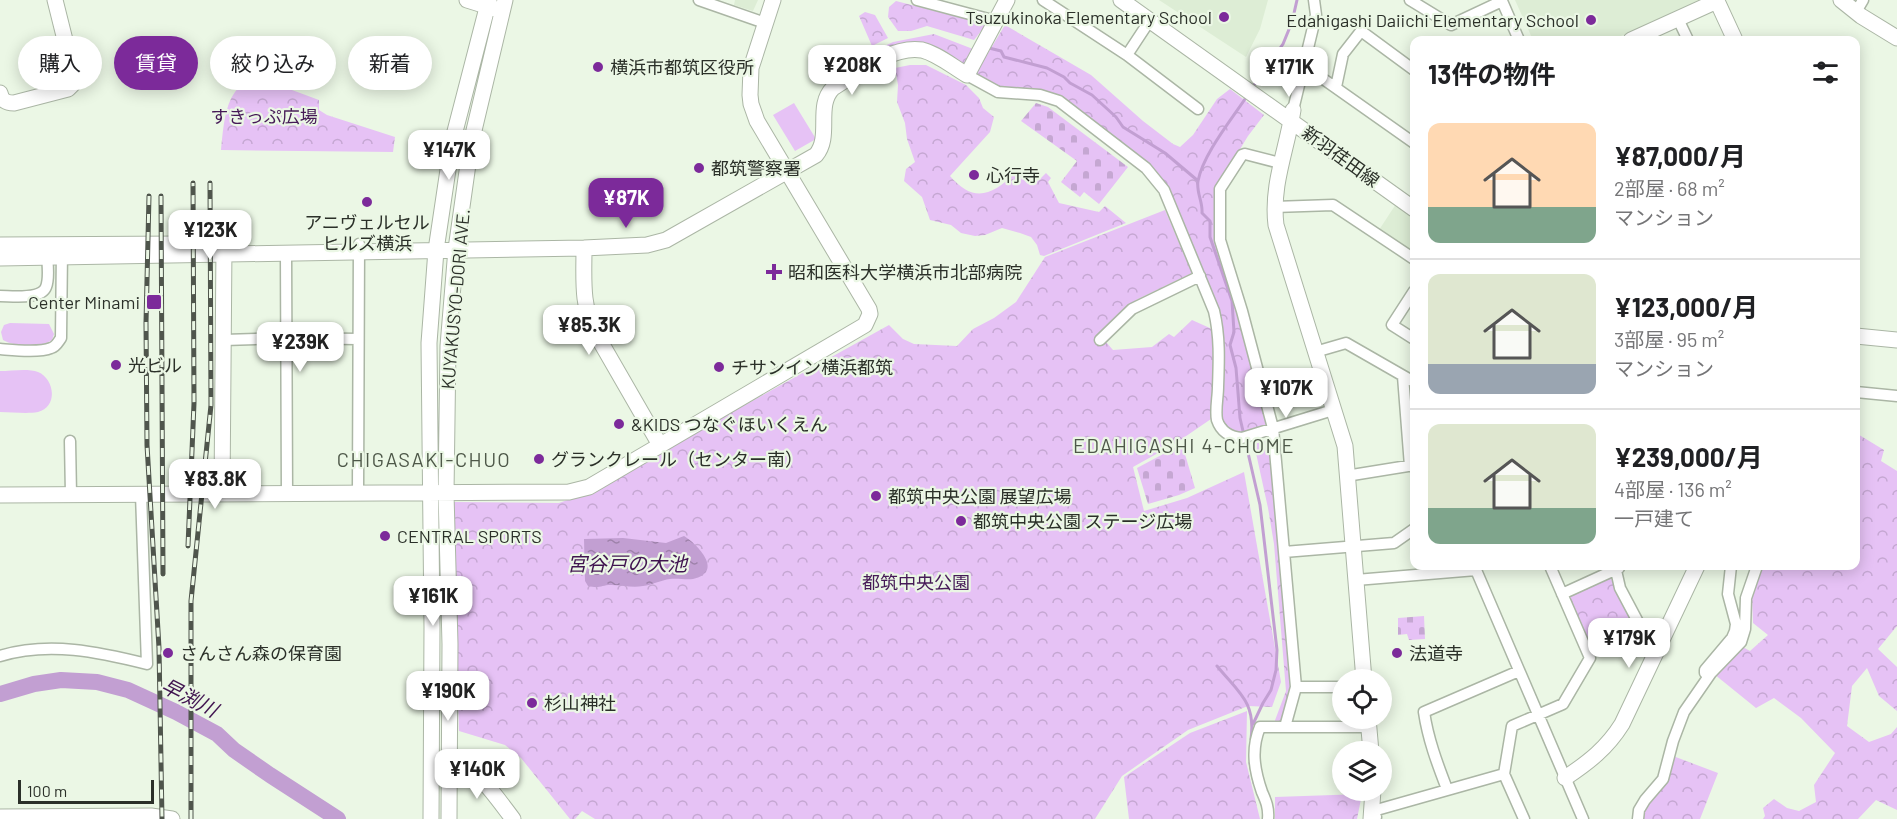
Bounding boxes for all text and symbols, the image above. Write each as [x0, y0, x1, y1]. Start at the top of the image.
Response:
place label: Tsuzukinoka Elementary School [965, 6, 1212, 28]
place label: Edahigashi Daiichi Elementary School [1286, 9, 1579, 31]
marker: Tsuzukinoka Elementary School [1217, 10, 1231, 24]
marker: Edahigashi Daiichi Elementary School [1584, 13, 1598, 27]
chip: 購入 [18, 36, 102, 90]
chip: 賃貸 [114, 36, 198, 90]
chip: 絞り込み [210, 36, 336, 90]
chip: 新着 [348, 36, 432, 90]
pin: ¥208K [810, 45, 894, 96]
pin: ¥171K [1247, 47, 1331, 98]
text: ¥208K [822, 52, 882, 76]
text: ¥171K [1264, 54, 1314, 78]
place label: 横浜市都筑区役所 [610, 56, 754, 78]
icon: filters [1809, 56, 1842, 89]
text: 13件の物件 [1428, 58, 1555, 89]
marker: 横浜市都筑区役所 [591, 60, 605, 74]
park label: すきっぷ広場 [210, 105, 318, 127]
street label: 新羽荏田線 [1298, 121, 1384, 191]
pin: ¥147K [407, 130, 491, 181]
text: ¥147K [422, 137, 476, 161]
text: ¥87,000/月 [1614, 140, 1746, 171]
icon: home [1476, 147, 1548, 219]
place label: 都筑警察署 [711, 157, 801, 179]
marker: 都筑警察署 [692, 161, 706, 175]
place label: 心行寺 [986, 164, 1040, 186]
marker: 心行寺 [967, 168, 981, 182]
text: 2部屋 · 68 m² [1614, 176, 1725, 200]
pin: ¥87K [590, 178, 662, 229]
text: ¥87K [603, 185, 649, 209]
marker: アニヴェルセル ヒルズ横浜 [360, 195, 374, 209]
text: マンション [1614, 205, 1714, 229]
street label: KUYAKUSYO-DORI AVE. [436, 208, 474, 390]
pin: ¥123K [168, 210, 252, 261]
place label: アニヴェルセル ヒルズ横浜 [304, 211, 430, 254]
text: ¥123K [182, 217, 238, 241]
place label: 昭和医科大学横浜市北部病院 [788, 261, 1022, 283]
marker: 昭和医科大学横浜市北部病院 [765, 263, 783, 281]
place label: Center Minami [28, 291, 140, 313]
text: ¥123,000/月 [1614, 291, 1758, 322]
marker: Center Minami [145, 293, 163, 311]
icon: home [1476, 298, 1548, 370]
pin: ¥85.3K [540, 305, 638, 356]
text: ¥85.3K [557, 312, 621, 336]
pin: ¥239K [258, 322, 342, 373]
text: 3部屋 · 95 m² [1614, 327, 1724, 351]
text: ¥239K [271, 329, 329, 353]
place label: 光ビル [128, 354, 182, 376]
place label: チサンイン横浜都筑 [731, 356, 893, 378]
text: マンション [1614, 356, 1714, 380]
marker: 光ビル [109, 358, 123, 372]
marker: チサンイン横浜都筑 [712, 360, 726, 374]
pin: ¥107K [1244, 368, 1328, 419]
text: ¥107K [1259, 375, 1313, 399]
place label: &KIDS つなぐほいくえん [631, 413, 828, 435]
marker: &KIDS つなぐほいくえん [612, 417, 626, 431]
district label: EDAHIGASHI 4-CHOME [1073, 433, 1295, 457]
text: ¥239,000/月 [1614, 441, 1763, 472]
district label: CHIGASAKI-CHUO [337, 447, 511, 471]
place label: グランクレール（センター南） [551, 448, 803, 470]
icon: home [1476, 448, 1548, 520]
marker: グランクレール（センター南） [532, 452, 546, 466]
pin: ¥83.8K [166, 459, 264, 510]
text: ¥83.8K [183, 466, 247, 490]
text: 4部屋 · 136 m² [1614, 477, 1732, 501]
place label: 都筑中央公園 展望広場 [888, 485, 1072, 507]
marker: 都筑中央公園 展望広場 [869, 489, 883, 503]
text: 一戸建て [1614, 506, 1694, 530]
place label: 都筑中央公園 ステージ広場 [973, 510, 1192, 532]
marker: 都筑中央公園 ステージ広場 [954, 514, 968, 528]
place label: CENTRAL SPORTS [397, 525, 542, 547]
marker: CENTRAL SPORTS [378, 529, 392, 543]
water label: 宮谷戸の大池 [567, 551, 689, 575]
park label: 都筑中央公園 [862, 571, 970, 593]
pin: ¥161K [391, 576, 475, 627]
text: ¥161K [408, 583, 459, 607]
pin: ¥179K [1587, 618, 1671, 669]
text: ¥179K [1602, 625, 1656, 649]
place label: さんさん森の保育園 [180, 642, 342, 664]
place label: 法道寺 [1409, 642, 1463, 664]
marker: さんさん森の保育園 [161, 646, 175, 660]
marker: 法道寺 [1390, 646, 1404, 660]
map controls [1332, 669, 1392, 801]
button: locate [1332, 669, 1392, 729]
pin: ¥190K [406, 671, 490, 722]
water label: 早渕川 [158, 673, 224, 722]
text: ¥190K [420, 678, 476, 702]
place label: 杉山神社 [544, 692, 616, 714]
marker: 杉山神社 [525, 696, 539, 710]
button: layers [1332, 741, 1392, 801]
pin: ¥140K [435, 749, 519, 800]
text: ¥140K [449, 756, 505, 780]
scale bar [18, 777, 154, 804]
text: 100 m [27, 781, 67, 800]

